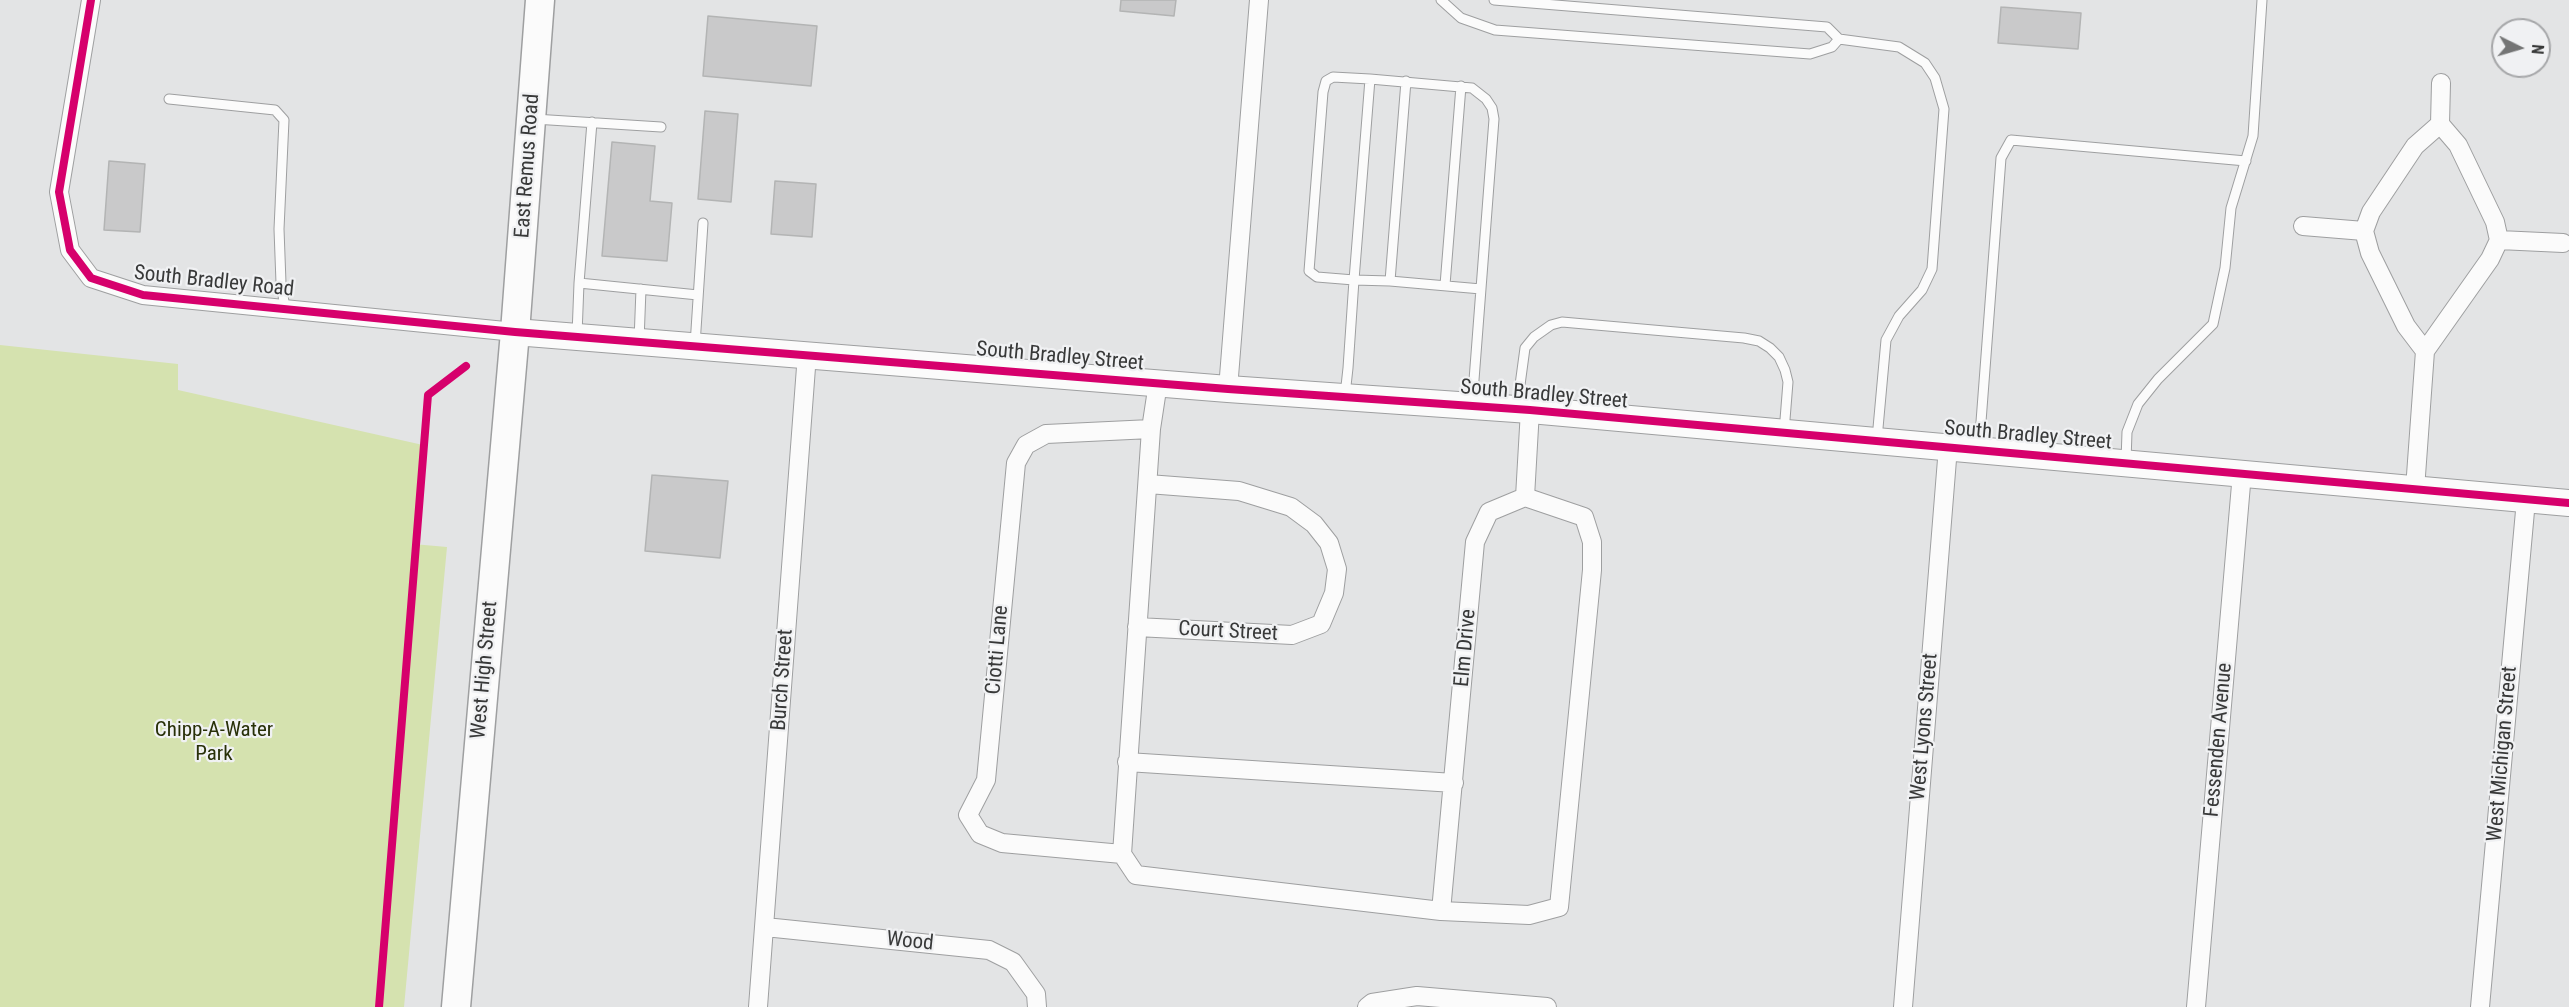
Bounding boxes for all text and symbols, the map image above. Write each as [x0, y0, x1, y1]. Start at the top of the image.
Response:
north arrow [2491, 18, 2551, 78]
text: N [2528, 44, 2547, 55]
street label: East Remus Road [510, 93, 546, 239]
street label: South Bradley Road [133, 261, 295, 303]
street label: South Bradley Street [975, 337, 1145, 377]
street label: South Bradley Street [1459, 375, 1629, 415]
street label: South Bradley Street [1943, 416, 2113, 456]
street label: West High Street [466, 600, 504, 740]
street label: Ciotti Lane [982, 604, 1014, 696]
street label: Elm Drive [1450, 608, 1482, 688]
street label: Court Street [1178, 617, 1278, 647]
street label: Burch Street [767, 628, 799, 732]
street label: West Lyons Street [1906, 652, 1944, 802]
street label: Fessenden Avenue [2200, 662, 2238, 818]
street label: West Michigan Street [2483, 665, 2523, 843]
park label: Chipp-A-Water Park [155, 718, 273, 768]
street label: Wood [885, 927, 935, 957]

